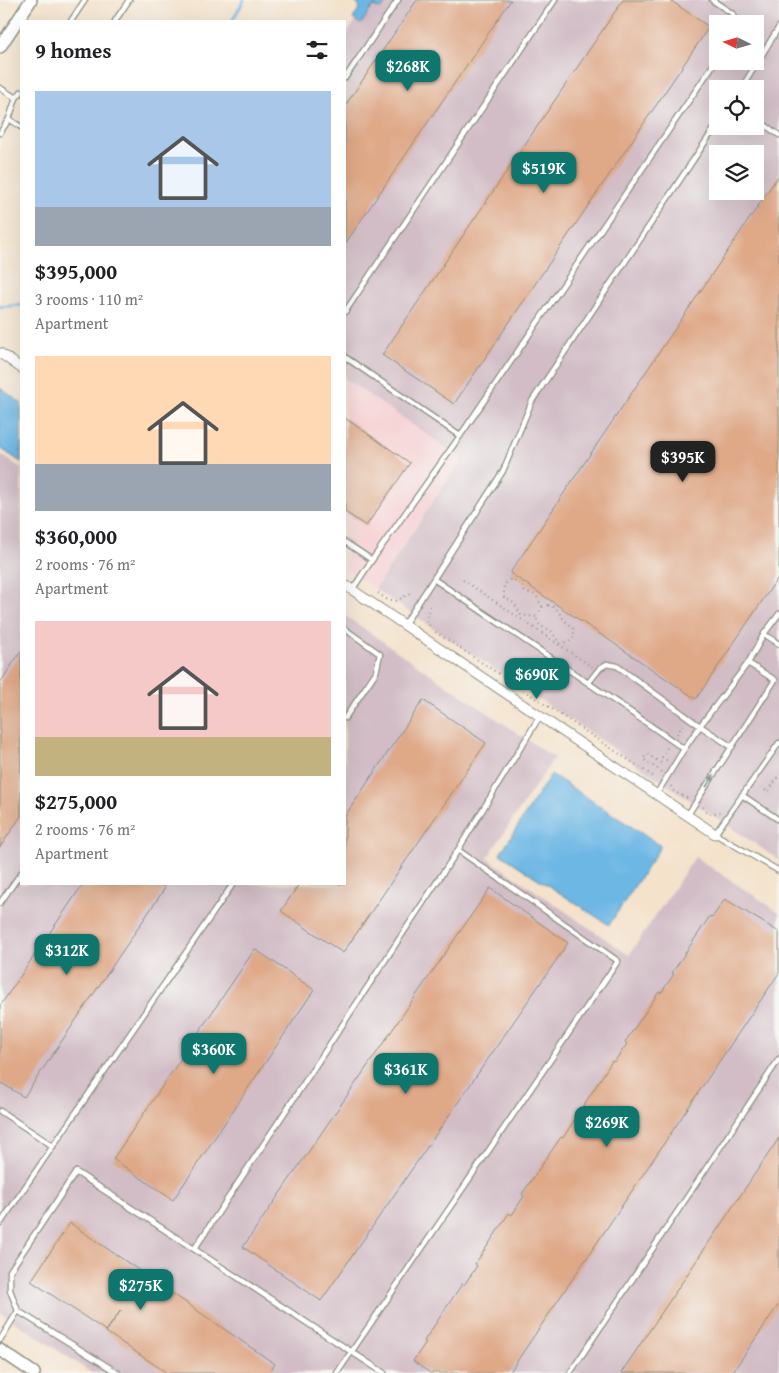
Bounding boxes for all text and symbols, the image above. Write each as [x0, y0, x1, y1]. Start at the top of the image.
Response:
north arrow [709, 15, 764, 70]
map controls [709, 15, 764, 200]
text: 9 homes [35, 35, 111, 66]
icon: filters [303, 36, 331, 64]
pin: $268K [373, 49, 443, 92]
text: $268K [386, 54, 430, 78]
button: locate [709, 80, 764, 135]
icon: home [138, 123, 228, 213]
button: layers [709, 145, 764, 200]
pin: $519K [509, 152, 579, 194]
text: $519K [522, 156, 566, 180]
text: $395,000 [35, 256, 117, 287]
text: 3 rooms · 110 m² [35, 287, 143, 311]
text: Apartment [35, 311, 108, 335]
icon: home [138, 388, 228, 478]
pin: $395K [648, 440, 718, 483]
text: $395K [661, 445, 705, 469]
text: $360,000 [35, 521, 117, 552]
text: 2 rooms · 76 m² [35, 552, 135, 576]
text: Apartment [35, 576, 108, 600]
icon: home [138, 653, 228, 743]
pin: $690K [502, 658, 572, 700]
text: $690K [515, 662, 559, 686]
one-way arrow [705, 775, 714, 788]
text: $275,000 [35, 786, 117, 817]
text: 2 rooms · 76 m² [35, 817, 135, 841]
text: Apartment [35, 841, 108, 865]
pin: $312K [32, 934, 102, 976]
text: $312K [45, 938, 89, 962]
pin: $360K [179, 1032, 249, 1075]
text: $360K [192, 1037, 236, 1061]
pin: $361K [371, 1052, 441, 1095]
text: $361K [384, 1057, 428, 1081]
pin: $269K [572, 1106, 642, 1148]
text: $269K [585, 1110, 629, 1134]
pin: $275K [106, 1268, 176, 1311]
text: $275K [119, 1273, 163, 1297]

